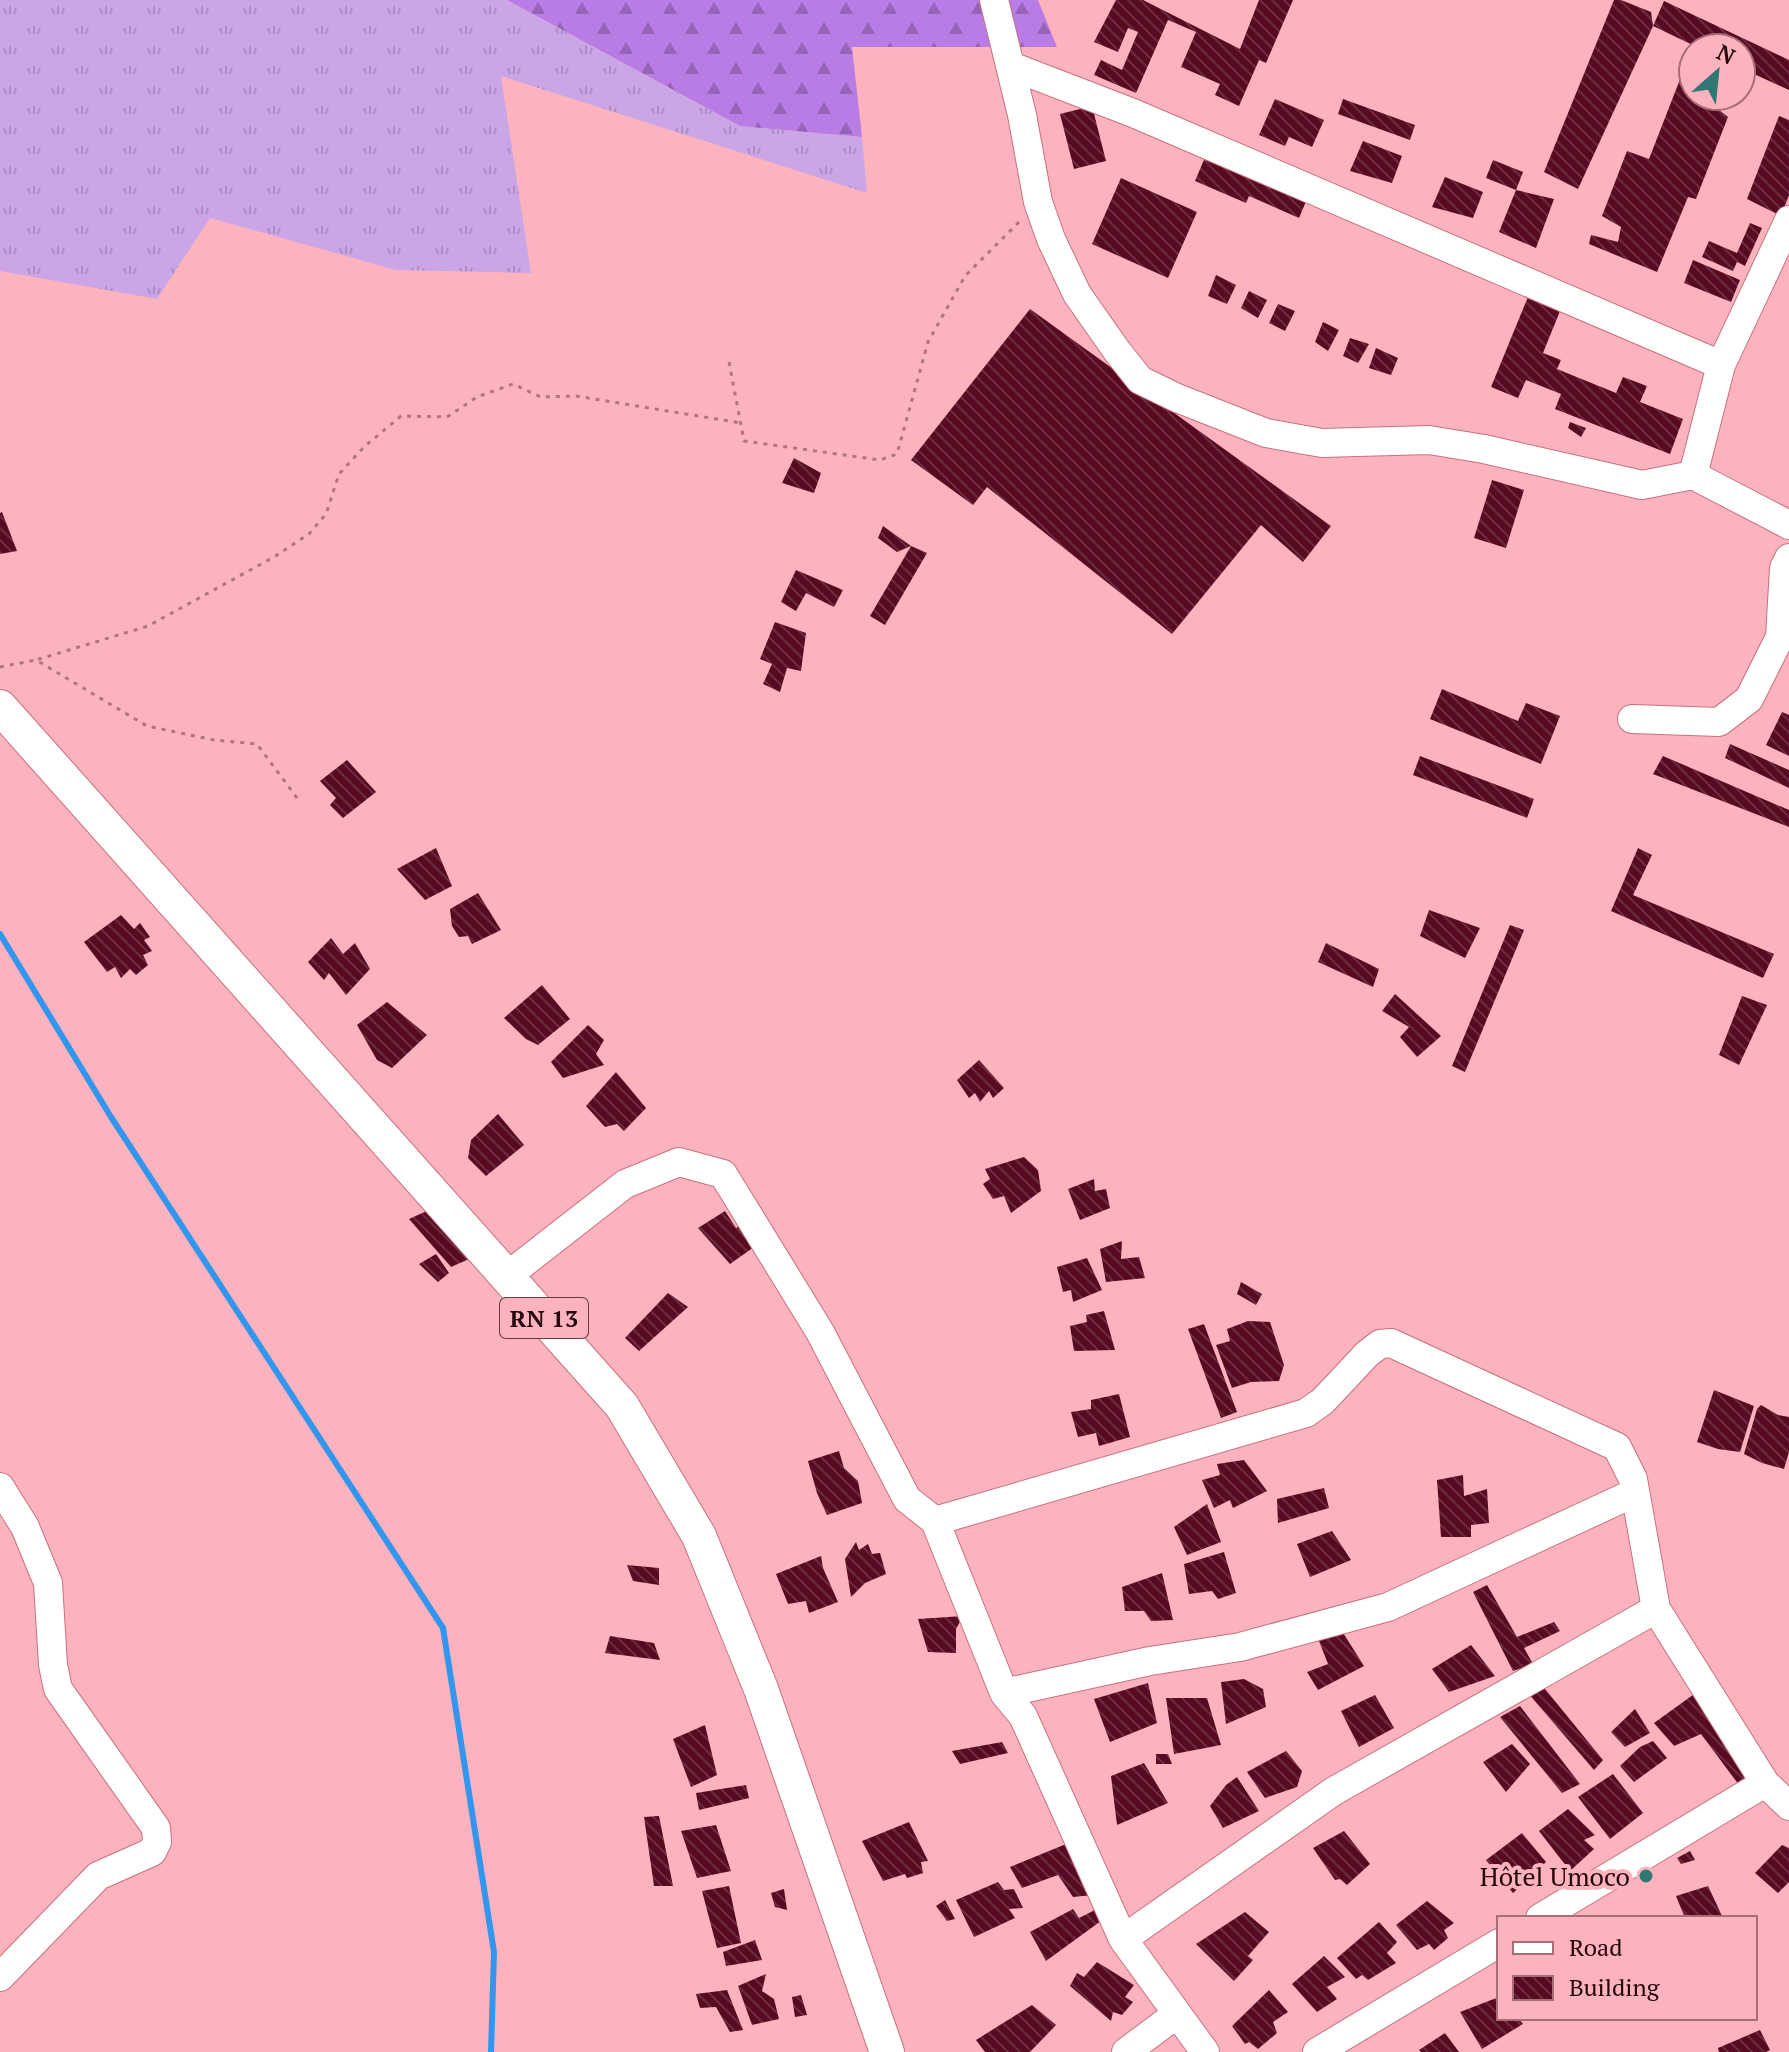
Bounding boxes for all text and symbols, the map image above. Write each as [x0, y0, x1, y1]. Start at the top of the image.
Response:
north arrow [1677, 32, 1757, 112]
text: N [1712, 37, 1741, 71]
road number: RN 13 [500, 1298, 588, 1338]
place label: Hôtel Umoco [1480, 1859, 1630, 1893]
marker: Hôtel Umoco [1637, 1867, 1655, 1885]
legend [1497, 1916, 1757, 2020]
text: Road [1569, 1931, 1623, 1963]
text: Building [1569, 1971, 1660, 2003]

